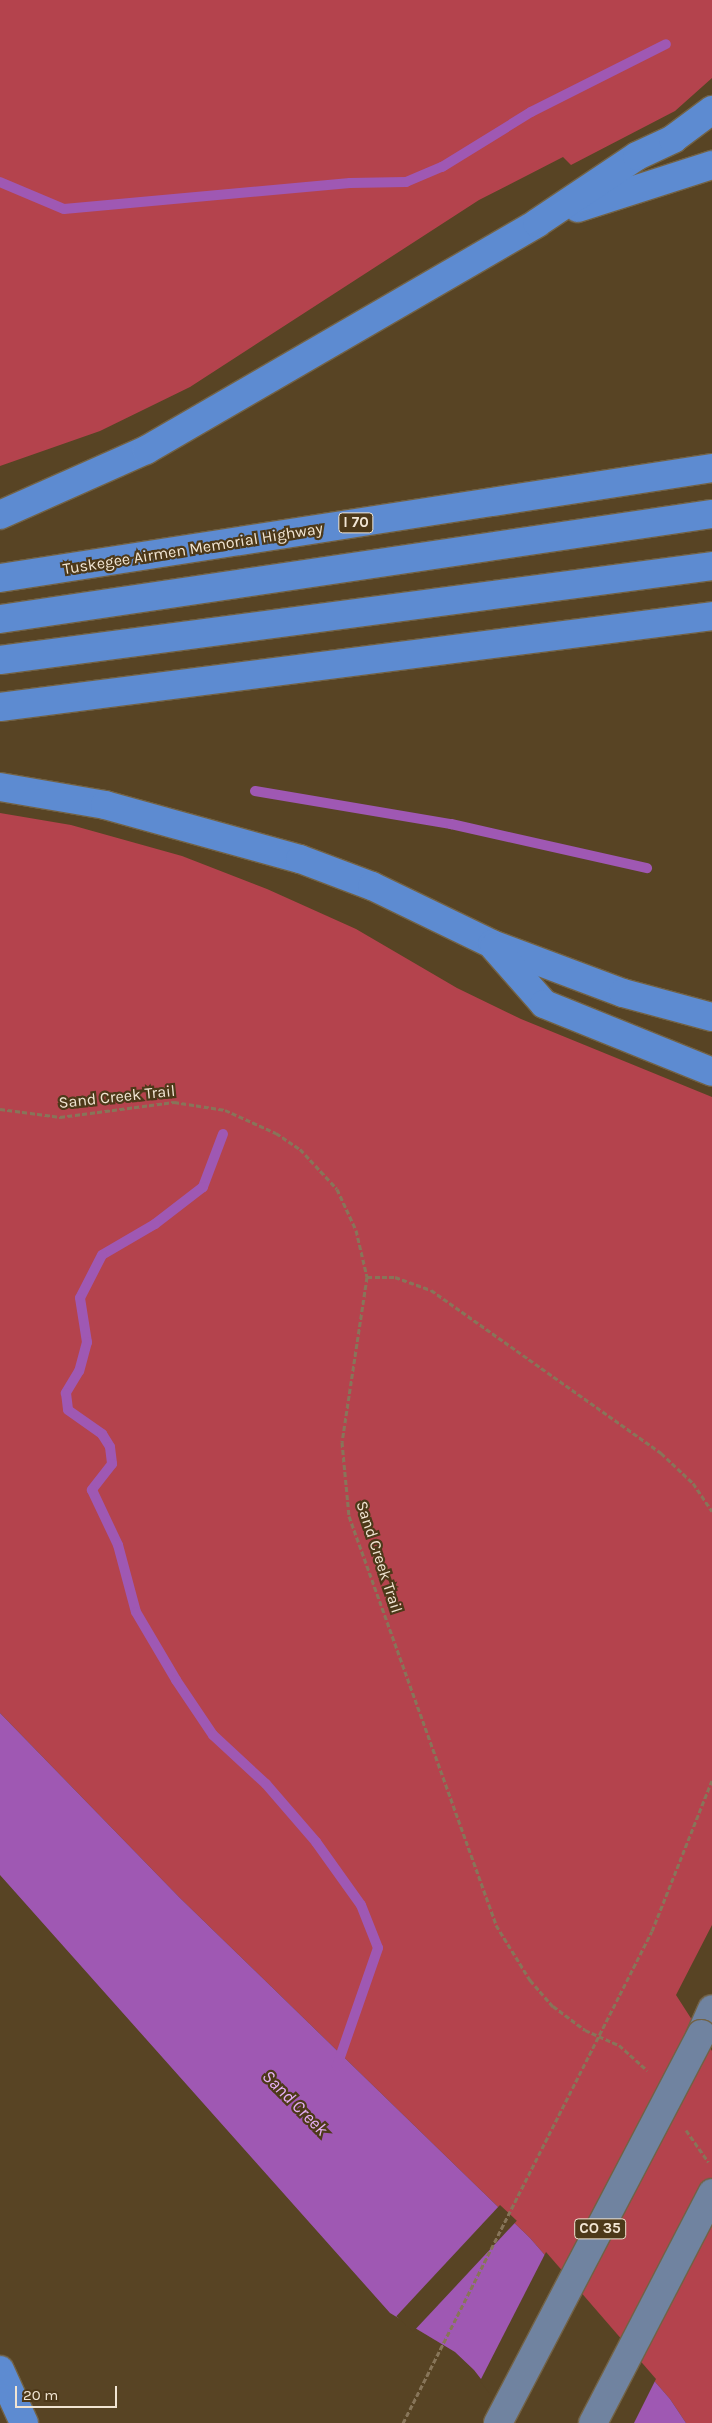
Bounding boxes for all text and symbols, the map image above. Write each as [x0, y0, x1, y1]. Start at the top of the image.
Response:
road number: I 70 [337, 510, 375, 536]
street label: Tuskegee Airmen Memorial Highway [62, 519, 324, 579]
street label: Sand Creek Trail [58, 1081, 176, 1113]
street label: Sand Creek Trail [352, 1498, 406, 1616]
water label: Sand Creek [258, 2066, 332, 2140]
road number: CO 35 [574, 2216, 626, 2242]
scale bar [18, 2376, 120, 2408]
text: 20 m [23, 2386, 58, 2404]

